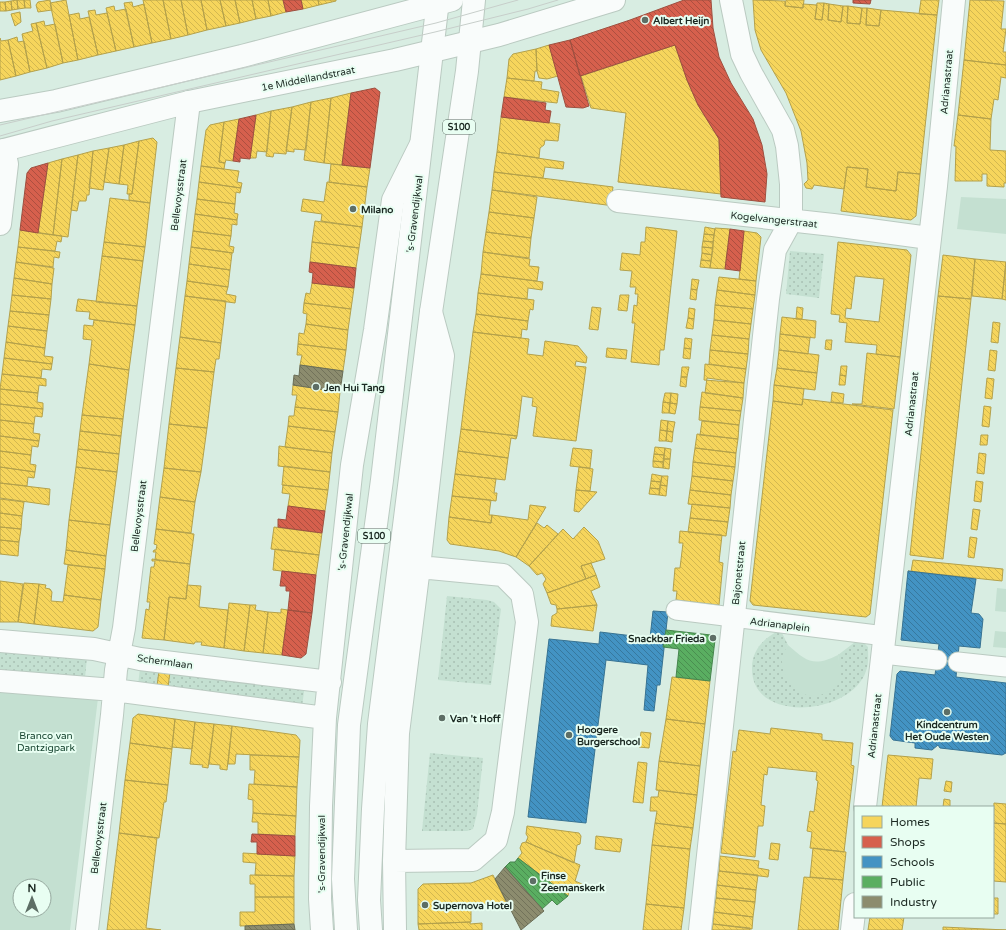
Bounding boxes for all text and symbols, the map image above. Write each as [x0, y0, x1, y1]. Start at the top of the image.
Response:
marker: Albert Heijn [640, 15, 650, 25]
place label: Albert Heijn [653, 15, 709, 27]
street label: Adrianastraat [938, 49, 956, 115]
street label: 1e Middellandstraat [260, 64, 356, 94]
road number: S100 [443, 120, 475, 134]
street label: Bellevoysstraat [169, 159, 189, 232]
street label: 's-Gravendijkwal [404, 175, 426, 253]
marker: Milano [348, 204, 358, 214]
place label: Milano [361, 204, 393, 216]
street label: Kogelvangerstraat [730, 209, 818, 231]
street label: Adrianastraat [903, 371, 921, 437]
marker: Jen Hui Tang [311, 382, 321, 392]
place label: Jen Hui Tang [323, 382, 385, 394]
street label: Bellevoysstraat [129, 480, 149, 553]
street label: 's-Gravendijkwal [336, 493, 356, 571]
road number: S100 [358, 529, 390, 543]
street label: Bajonetstraat [730, 540, 748, 606]
street label: Adrianaplein [749, 615, 811, 635]
place label: Snackbar Frieda [628, 633, 705, 645]
marker: Snackbar Frieda [708, 633, 718, 643]
street label: Schermlaan [136, 652, 193, 672]
street label: Adrianastraat [866, 693, 884, 759]
marker: Kindcentrum Het Oude Westen [942, 707, 952, 717]
marker: Van 't Hoff [437, 713, 447, 723]
place label: Van 't Hoff [450, 713, 501, 725]
place label: Kindcentrum Het Oude Westen [905, 719, 989, 743]
place label: Hoogere Burgerschool [577, 724, 640, 748]
park label: Branco van Dantzigpark [17, 730, 75, 754]
marker: Hoogere Burgerschool [564, 730, 574, 740]
street label: Bellevoysstraat [89, 802, 109, 875]
legend [854, 806, 994, 918]
street label: 's-Gravendijkwal [316, 815, 328, 893]
text: Homes [890, 815, 930, 829]
text: Shops [890, 835, 925, 849]
text: Schools [890, 855, 935, 869]
place label: Finse Zeemanskerk [541, 870, 605, 894]
text: Public [890, 875, 925, 889]
marker: Finse Zeemanskerk [528, 876, 538, 886]
north arrow [12, 878, 52, 918]
text: N [28, 882, 36, 895]
text: Industry [890, 895, 937, 909]
marker: Supernova Hotel [420, 900, 430, 910]
place label: Supernova Hotel [433, 900, 512, 912]

